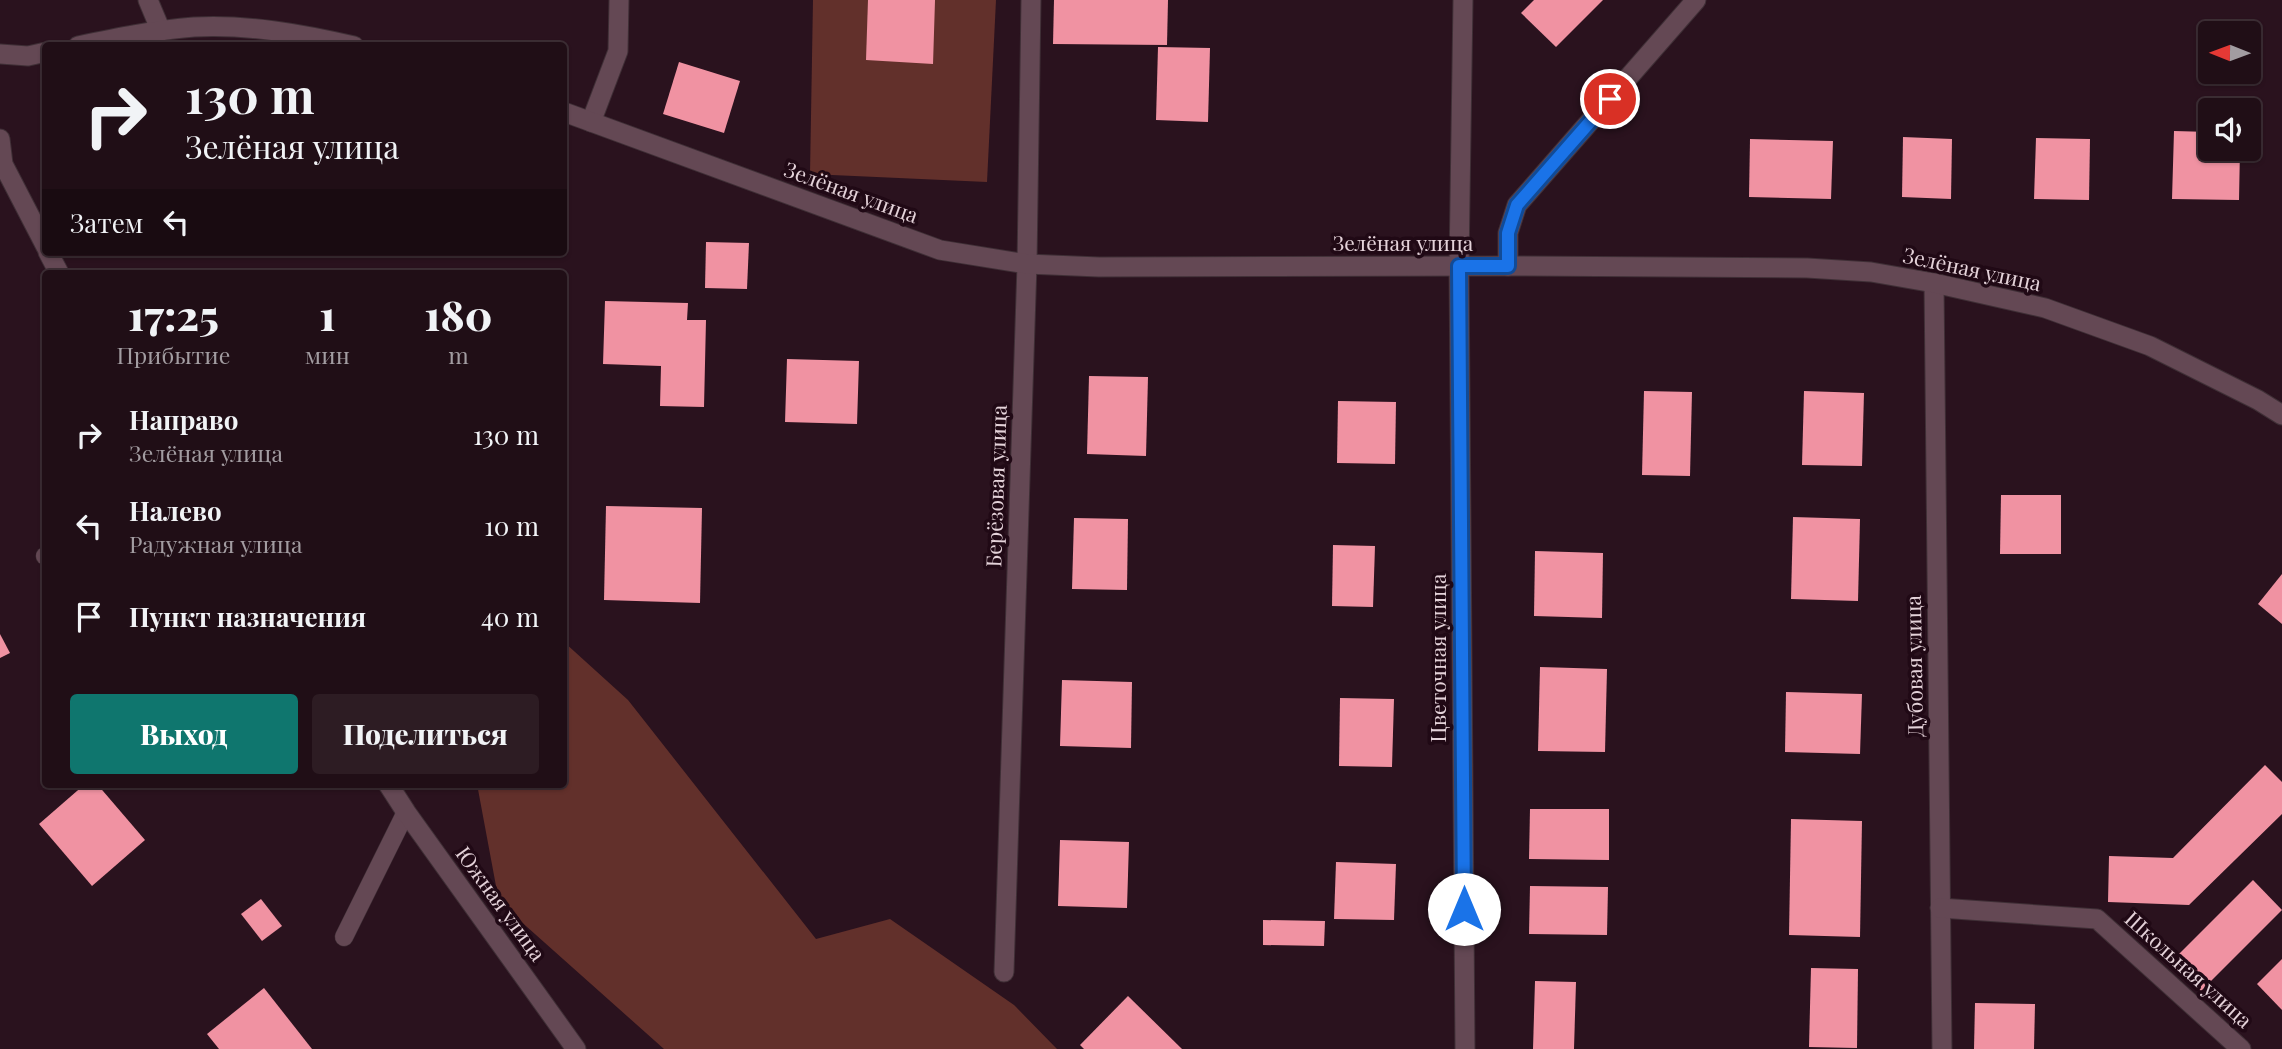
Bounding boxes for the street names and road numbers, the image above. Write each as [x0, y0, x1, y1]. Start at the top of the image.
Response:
street label: Зелёная улица [781, 154, 923, 229]
street label: Зелёная улица [1333, 228, 1474, 256]
street label: Зелёная улица [1901, 240, 2045, 296]
street label: Берёзовая улица [978, 404, 1012, 568]
street label: Цветочная улица [1423, 573, 1451, 742]
street label: Дубовая улица [1898, 594, 1928, 737]
street label: Южная улица [451, 840, 553, 966]
street label: Школьная улица [2120, 904, 2259, 1034]

